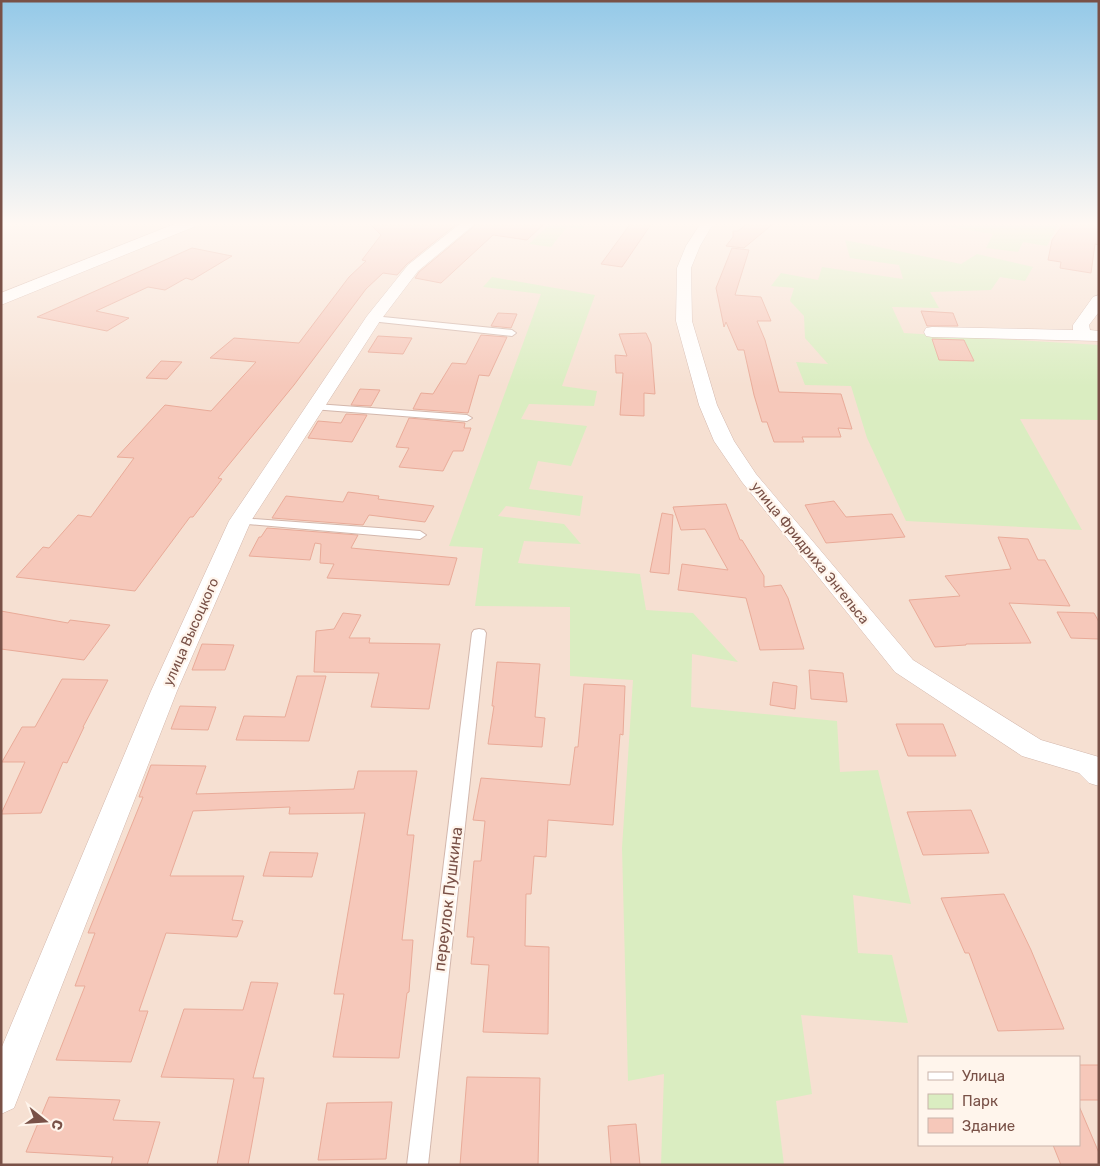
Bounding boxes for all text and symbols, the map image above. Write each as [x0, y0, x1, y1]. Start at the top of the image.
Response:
street label: улица Фридриха Энгельса [747, 478, 873, 628]
street label: улица Высоцкого [160, 575, 222, 689]
street label: переулок Пушкина [430, 826, 466, 972]
legend [918, 1056, 1080, 1146]
text: Улица [962, 1067, 1005, 1085]
text: Парк [962, 1092, 998, 1110]
north arrow [20, 1096, 70, 1146]
text: С [47, 1117, 67, 1132]
text: Здание [962, 1117, 1015, 1135]

